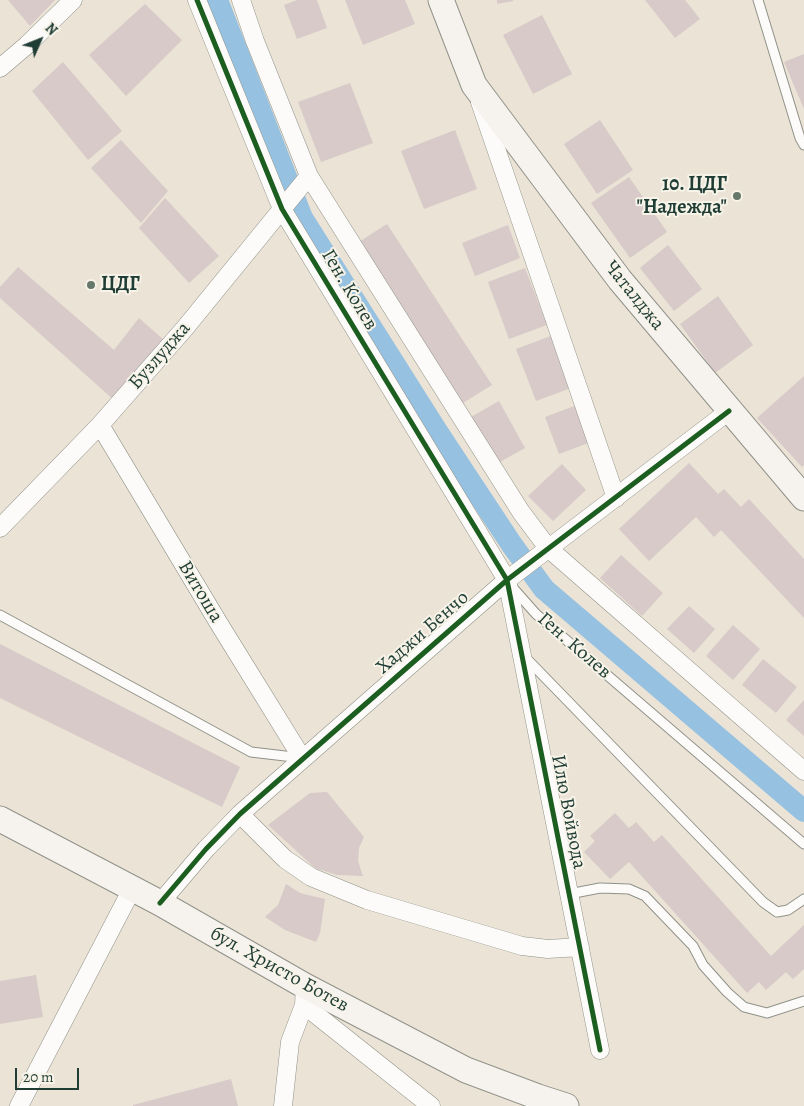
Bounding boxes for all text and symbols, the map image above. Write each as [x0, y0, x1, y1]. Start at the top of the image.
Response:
north arrow [15, 15, 65, 65]
text: N [41, 19, 62, 39]
place label: 10. ЦДГ "Надежда" [636, 173, 727, 220]
marker: 10. ЦДГ "Надежда" [731, 190, 743, 202]
street label: Ген. Колев [316, 245, 382, 335]
street label: Чаталджа [599, 256, 669, 336]
place label: ЦДГ [101, 273, 140, 297]
marker: ЦДГ [85, 279, 97, 291]
street label: Бузлуджа [124, 317, 196, 395]
street label: Витоша [172, 557, 228, 627]
street label: Хаджи Бенчо [372, 586, 474, 680]
street label: Ген. Колев [532, 607, 616, 685]
street label: Илю Войвода [545, 753, 591, 871]
street label: бул. Христо Ботев [205, 922, 353, 1018]
scale bar [18, 1058, 81, 1090]
text: 20 m [23, 1067, 54, 1087]

